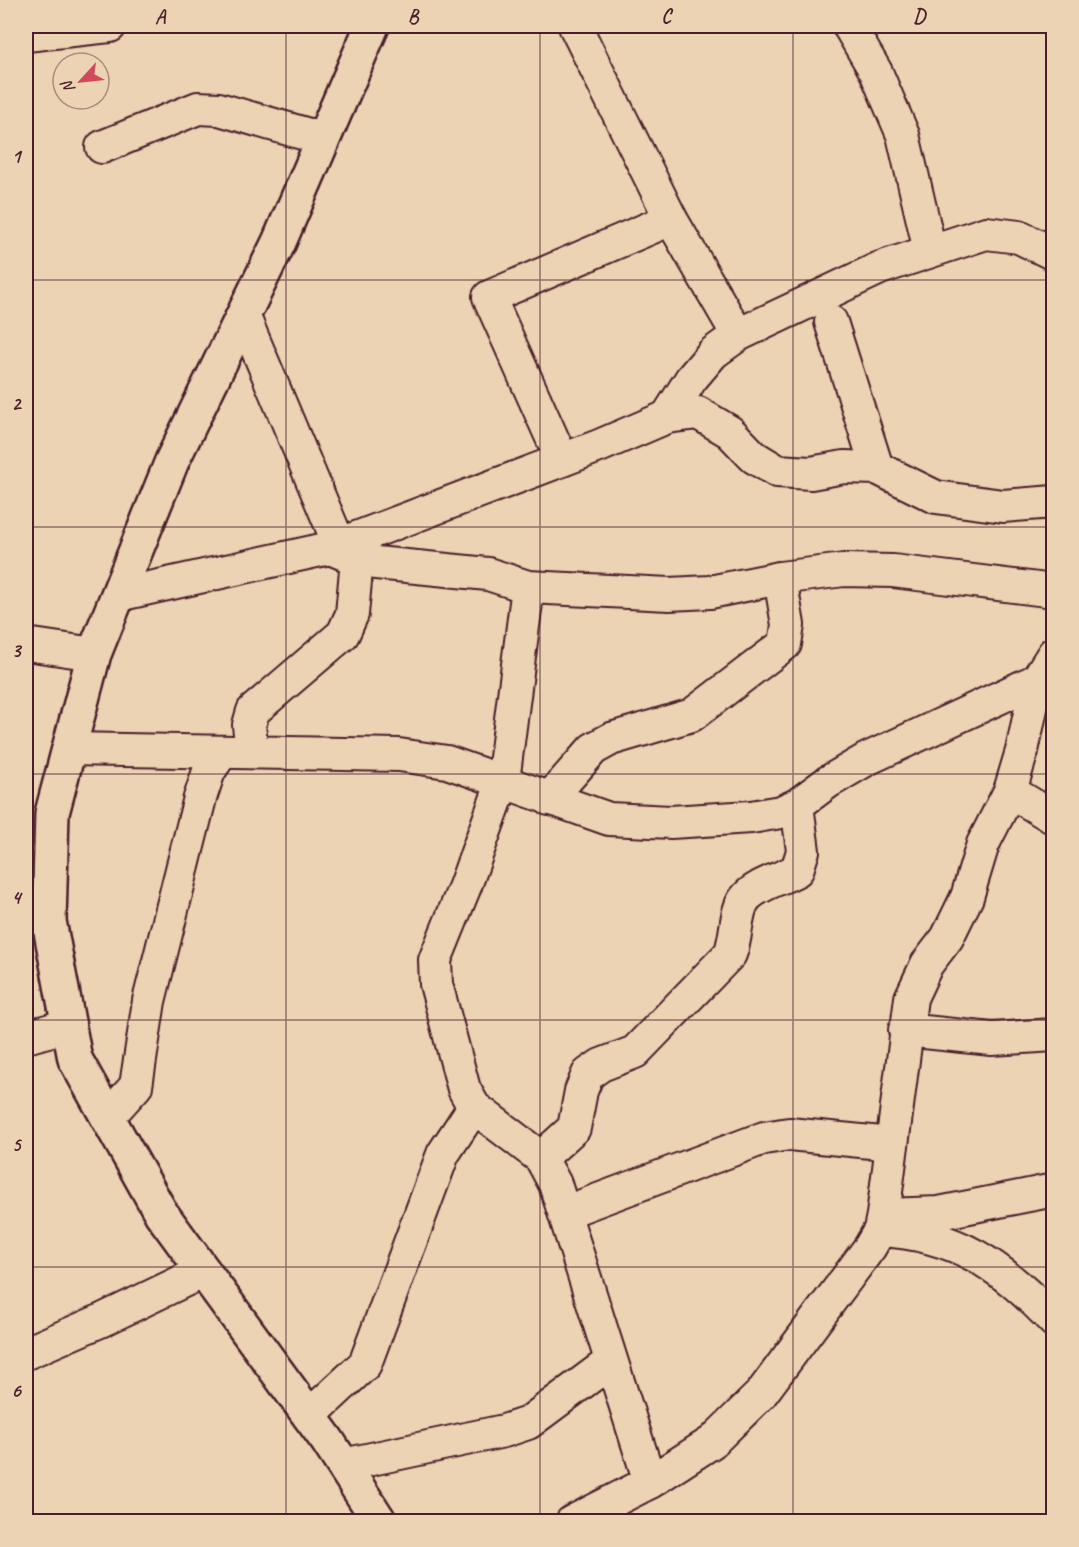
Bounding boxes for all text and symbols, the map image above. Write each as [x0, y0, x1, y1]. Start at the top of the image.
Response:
text: A [155, 4, 167, 29]
text: B [408, 4, 420, 29]
text: C [661, 4, 673, 29]
text: D [913, 4, 927, 29]
north arrow [51, 51, 111, 111]
text: N [56, 76, 80, 96]
text: 1 [12, 144, 23, 169]
text: 2 [12, 391, 23, 416]
text: 3 [12, 638, 23, 663]
text: 4 [12, 885, 24, 910]
text: 5 [12, 1132, 23, 1157]
text: 6 [11, 1378, 22, 1403]

